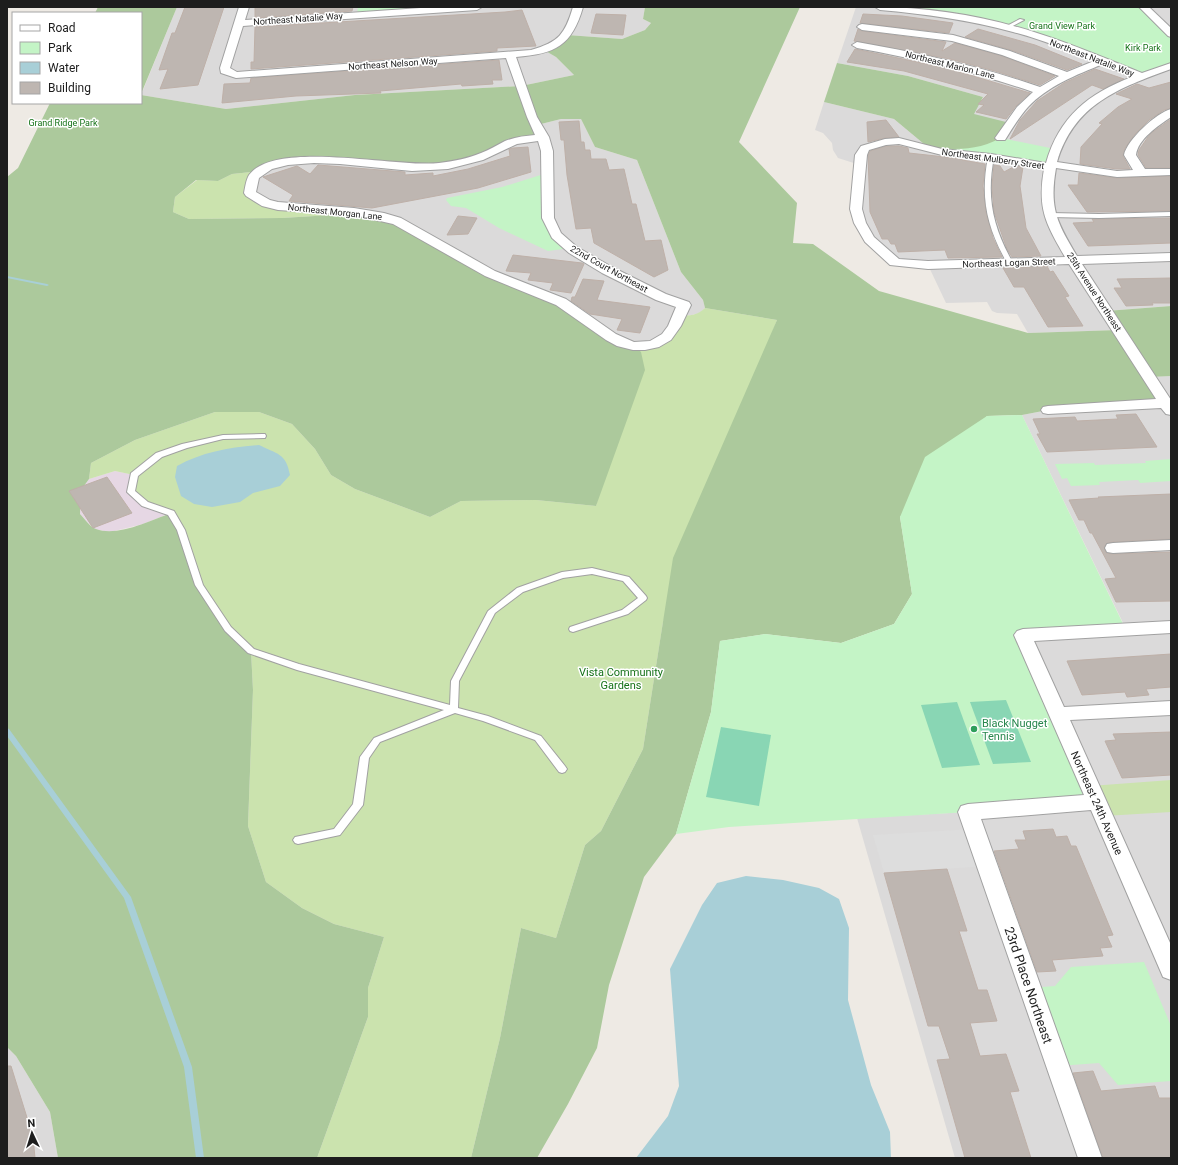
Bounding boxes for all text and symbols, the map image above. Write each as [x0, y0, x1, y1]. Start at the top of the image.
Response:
street label: Northeast Natalie Way [253, 11, 344, 27]
legend [12, 12, 142, 104]
text: Road [48, 21, 76, 35]
park label: Grand View Park [1029, 21, 1095, 31]
street label: Northeast Natalie Way [1048, 37, 1136, 79]
text: Park [48, 41, 73, 55]
park label: Kirk Park [1125, 43, 1161, 53]
street label: Northeast Marion Lane [904, 49, 996, 81]
street label: Northeast Nelson Way [348, 56, 439, 72]
text: Water [48, 61, 79, 75]
text: Building [48, 81, 91, 95]
park label: Grand Ridge Park [28, 118, 98, 128]
street label: Northeast Mulberry Street [941, 147, 1045, 171]
street label: Northeast Morgan Lane [287, 202, 383, 222]
street label: 22nd Court Northeast [569, 244, 649, 294]
street label: 25th Avenue Northeast [1065, 251, 1123, 333]
street label: Northeast Logan Street [962, 256, 1056, 270]
park label: Vista Community Gardens [579, 666, 664, 692]
place label: Black Nugget Tennis [982, 717, 1048, 743]
marker: Black Nugget Tennis [969, 724, 979, 734]
street label: Northeast 24th Avenue [1068, 749, 1125, 857]
street label: 23rd Place Northeast [1001, 925, 1056, 1046]
north arrow [12, 1113, 52, 1153]
text: N [27, 1117, 36, 1130]

